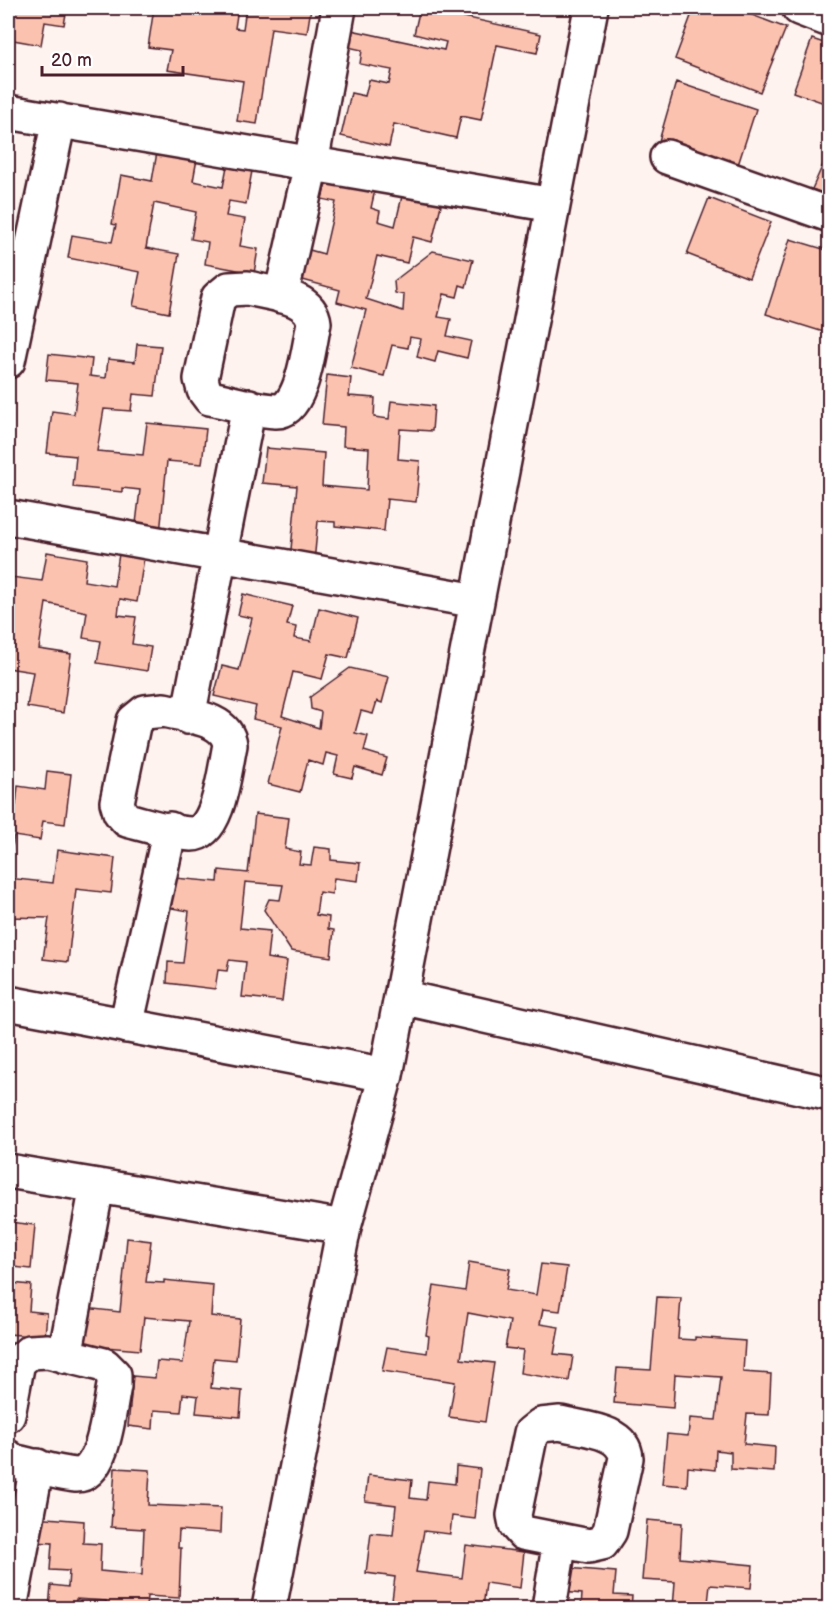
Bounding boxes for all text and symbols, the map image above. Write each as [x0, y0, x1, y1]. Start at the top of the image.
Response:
scale bar [42, 39, 183, 77]
text: 20 m [51, 50, 92, 71]

